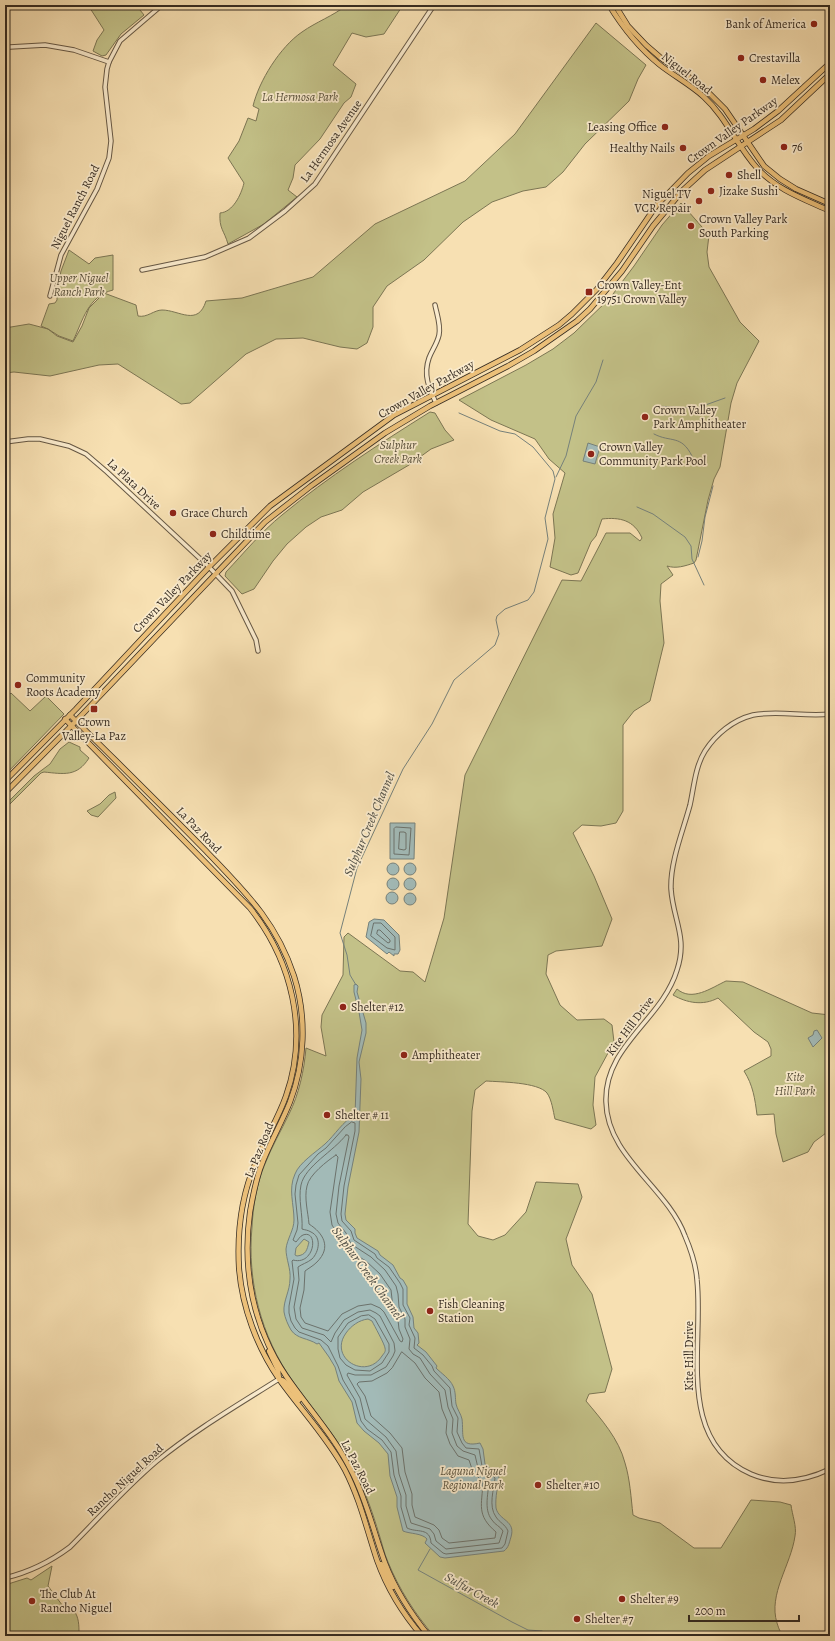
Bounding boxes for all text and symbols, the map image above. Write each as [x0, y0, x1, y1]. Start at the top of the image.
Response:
place label: Bank of America [725, 16, 806, 32]
marker: Bank of America [809, 19, 819, 29]
street label: Niguel Road [658, 48, 716, 98]
place label: Crestavilla [749, 50, 801, 66]
marker: Crestavilla [736, 53, 746, 63]
place label: Melex [771, 72, 800, 88]
marker: Melex [758, 75, 768, 85]
park label: La Hermosa Park [262, 89, 339, 105]
street label: Crown Valley Parkway [683, 92, 781, 167]
street label: La Hermosa Avenue [297, 97, 365, 185]
place label: Leasing Office [588, 119, 657, 135]
marker: Leasing Office [660, 122, 670, 132]
place label: 76 [792, 139, 803, 155]
place label: Healthy Nails [609, 140, 675, 156]
marker: 76 [779, 142, 789, 152]
marker: Healthy Nails [678, 143, 688, 153]
street label: Niguel Ranch Road [47, 161, 104, 252]
place label: Shell [737, 167, 761, 183]
marker: Shell [724, 170, 734, 180]
place label: Jizake Sushi [719, 183, 778, 199]
place label: Niguel TV VCR Repair [634, 186, 692, 216]
marker: Jizake Sushi [706, 186, 716, 196]
marker: Niguel TV VCR Repair [694, 196, 704, 206]
place label: Crown Valley Park South Parking [699, 211, 787, 241]
marker: Crown Valley Park South Parking [686, 221, 696, 231]
park label: Upper Niguel Ranch Park [49, 270, 109, 300]
place label: Crown Valley-Ent 19751 Crown Valley [597, 277, 687, 307]
marker: Crown Valley-Ent 19751 Crown Valley [584, 287, 594, 297]
street label: Crown Valley Parkway [375, 356, 477, 422]
place label: Crown Valley Park Amphitheater [653, 402, 746, 432]
marker: Crown Valley Park Amphitheater [640, 412, 650, 422]
park label: Sulphur Creek Park [374, 437, 423, 467]
place label: Crown Valley Community Park Pool [599, 439, 706, 469]
marker: Crown Valley Community Park Pool [586, 449, 596, 459]
street label: La Plata Drive [104, 455, 164, 513]
place label: Grace Church [181, 505, 248, 521]
marker: Grace Church [168, 508, 178, 518]
place label: Childtime [221, 526, 270, 542]
marker: Childtime [208, 529, 218, 539]
street label: Crown Valley Parkway [129, 547, 215, 636]
place label: Community Roots Academy [26, 670, 101, 700]
marker: Community Roots Academy [13, 680, 23, 690]
marker: Crown Valley-La Paz [89, 704, 99, 714]
place label: Crown Valley-La Paz [61, 714, 126, 744]
water label: Sulphur Creek Channel [339, 769, 399, 879]
street label: La Paz Road [173, 803, 226, 857]
street label: Kite Hill Drive [603, 993, 657, 1059]
place label: Shelter #12 [351, 999, 404, 1015]
marker: Shelter #12 [338, 1002, 348, 1012]
place label: Amphitheater [411, 1047, 481, 1063]
marker: Amphitheater [399, 1050, 409, 1060]
park label: Kite Hill Park [775, 1069, 816, 1099]
place label: Shelter # 11 [335, 1107, 389, 1123]
marker: Shelter # 11 [322, 1110, 332, 1120]
street label: La Paz Road [241, 1119, 278, 1180]
water label: Sulphur Creek Channel [328, 1223, 408, 1324]
place label: Fish Cleaning Station [438, 1296, 505, 1326]
marker: Fish Cleaning Station [425, 1306, 435, 1316]
street label: Kite Hill Drive [681, 1321, 697, 1391]
street label: La Paz Road [338, 1437, 379, 1497]
street label: Rancho Niguel Road [83, 1440, 167, 1520]
park label: Laguna Niguel Regional Park [440, 1463, 506, 1493]
place label: Shelter #10 [546, 1477, 600, 1493]
marker: Shelter #10 [533, 1480, 543, 1490]
water label: Sulfur Creek [442, 1568, 502, 1612]
place label: The Club At Rancho Niguel [40, 1586, 112, 1616]
place label: Shelter #9 [630, 1591, 679, 1607]
marker: Shelter #9 [617, 1594, 627, 1604]
marker: The Club At Rancho Niguel [27, 1596, 37, 1606]
scale bar [689, 1597, 799, 1623]
text: 200 m [695, 1603, 726, 1619]
place label: Shelter #7 [585, 1611, 634, 1627]
marker: Shelter #7 [572, 1614, 582, 1624]

